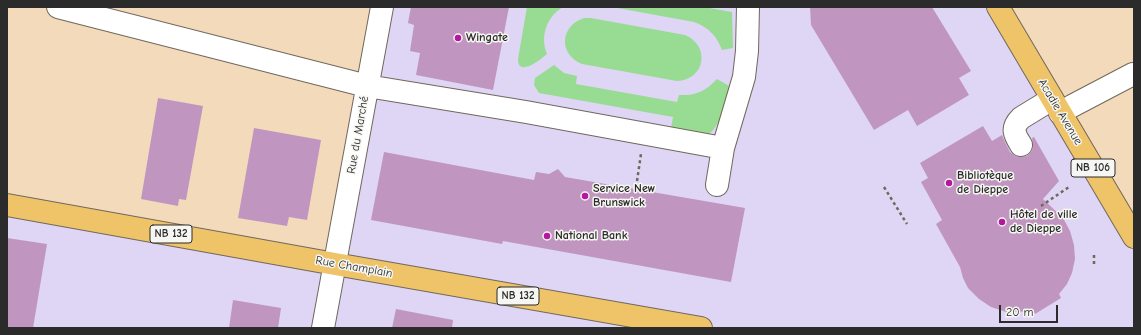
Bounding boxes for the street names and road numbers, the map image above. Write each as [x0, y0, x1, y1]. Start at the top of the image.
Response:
street label: Acadie Avenue [1035, 76, 1085, 148]
street label: Rue du Marché [344, 95, 372, 175]
road number: NB 106 [1071, 159, 1115, 177]
road number: NB 132 [150, 225, 192, 243]
street label: Rue Champlain [314, 253, 394, 281]
road number: NB 132 [497, 287, 539, 305]

